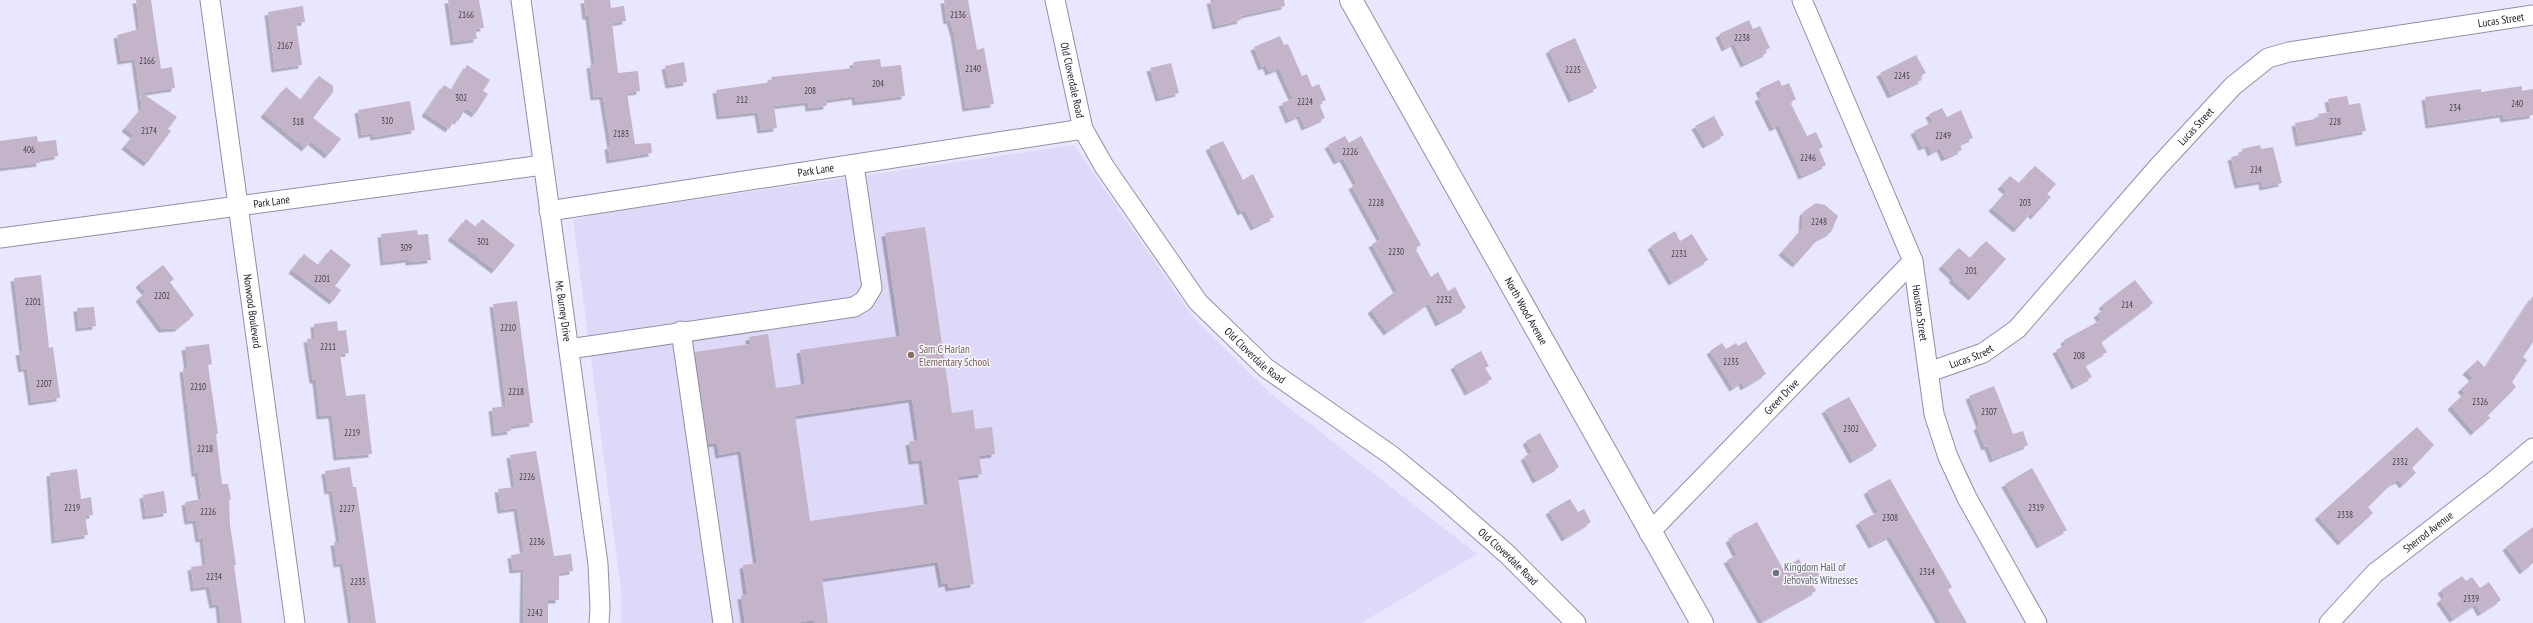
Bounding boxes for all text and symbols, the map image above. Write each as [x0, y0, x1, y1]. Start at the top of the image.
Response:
house number: 2166 [458, 9, 474, 20]
house number: 2136 [950, 9, 966, 20]
street label: Lucas Street [2477, 9, 2525, 30]
house number: 2238 [1734, 32, 1750, 43]
house number: 2167 [277, 40, 293, 51]
street label: Old Cloverdale Road [1057, 41, 1087, 120]
house number: 2166 [139, 55, 155, 66]
house number: 2140 [965, 63, 981, 74]
house number: 2225 [1565, 64, 1581, 75]
house number: 2245 [1894, 70, 1910, 81]
house number: 204 [872, 78, 884, 89]
house number: 208 [804, 85, 816, 96]
house number: 302 [455, 92, 467, 103]
house number: 212 [736, 94, 748, 105]
house number: 2224 [1297, 96, 1313, 107]
house number: 240 [2511, 98, 2523, 109]
house number: 234 [2449, 102, 2461, 113]
street label: Lucas Street [2175, 105, 2217, 148]
house number: 310 [381, 115, 393, 126]
house number: 318 [292, 116, 304, 127]
house number: 228 [2329, 116, 2341, 127]
house number: 2174 [141, 125, 157, 136]
house number: 2183 [613, 128, 629, 139]
house number: 2249 [1935, 130, 1951, 141]
house number: 406 [23, 144, 35, 155]
house number: 2226 [1342, 146, 1358, 157]
house number: 2246 [1800, 152, 1816, 163]
street label: Park Lane [797, 160, 836, 180]
house number: 224 [2250, 164, 2262, 175]
street label: Park Lane [252, 192, 291, 211]
house number: 2228 [1368, 197, 1384, 208]
house number: 203 [2019, 197, 2031, 208]
house number: 2248 [1811, 216, 1827, 227]
house number: 301 [477, 236, 489, 247]
house number: 309 [400, 242, 412, 253]
house number: 2230 [1388, 246, 1404, 257]
house number: 2231 [1671, 248, 1687, 259]
house number: 201 [1965, 265, 1977, 276]
street label: Norwood Boulevard [240, 273, 264, 349]
house number: 2201 [314, 273, 330, 284]
street label: North Wood Avenue [1502, 275, 1551, 348]
street label: Mc Burney Drive [552, 280, 575, 343]
street label: Houston Street [1909, 284, 1931, 342]
house number: 2202 [154, 290, 170, 301]
house number: 2232 [1436, 294, 1452, 305]
house number: 2201 [25, 296, 41, 307]
house number: 214 [2121, 299, 2133, 310]
house number: 2210 [500, 322, 516, 333]
street label: Old Cloverdale Road [1221, 324, 1288, 386]
house number: 2211 [320, 341, 336, 352]
street label: Lucas Street [1947, 341, 1996, 371]
place label: Sam C Harlan Elementary School [919, 342, 990, 369]
marker: Sam C Harlan Elementary School [906, 350, 916, 360]
house number: 208 [2073, 350, 2085, 361]
house number: 2235 [1723, 356, 1739, 367]
street label: Green Drive [1761, 375, 1802, 418]
house number: 2207 [36, 378, 52, 389]
house number: 2210 [190, 381, 206, 392]
house number: 2218 [508, 386, 524, 397]
house number: 2326 [2472, 396, 2488, 407]
house number: 2307 [1981, 406, 1997, 417]
house number: 2302 [1843, 423, 1859, 434]
house number: 2219 [344, 427, 360, 438]
house number: 2218 [197, 443, 213, 454]
house number: 2332 [2392, 456, 2408, 467]
house number: 2226 [519, 471, 535, 482]
house number: 2219 [64, 502, 80, 513]
house number: 2319 [2028, 502, 2044, 513]
house number: 2227 [339, 503, 355, 514]
house number: 2226 [200, 506, 216, 517]
street label: Sherrod Avenue [2400, 508, 2456, 556]
house number: 2338 [2337, 509, 2353, 520]
house number: 2308 [1882, 512, 1898, 523]
street label: Old Cloverdale Road [1475, 525, 1541, 588]
house number: 2236 [529, 536, 545, 547]
place label: Kingdom Hall of Jehovahs Witnesses [1783, 560, 1858, 587]
house number: 2314 [1919, 566, 1935, 577]
marker: Kingdom Hall of Jehovahs Witnesses [1771, 568, 1781, 578]
house number: 2234 [206, 571, 222, 582]
house number: 2235 [350, 576, 366, 587]
house number: 2339 [2463, 593, 2479, 604]
house number: 2242 [527, 607, 543, 618]

